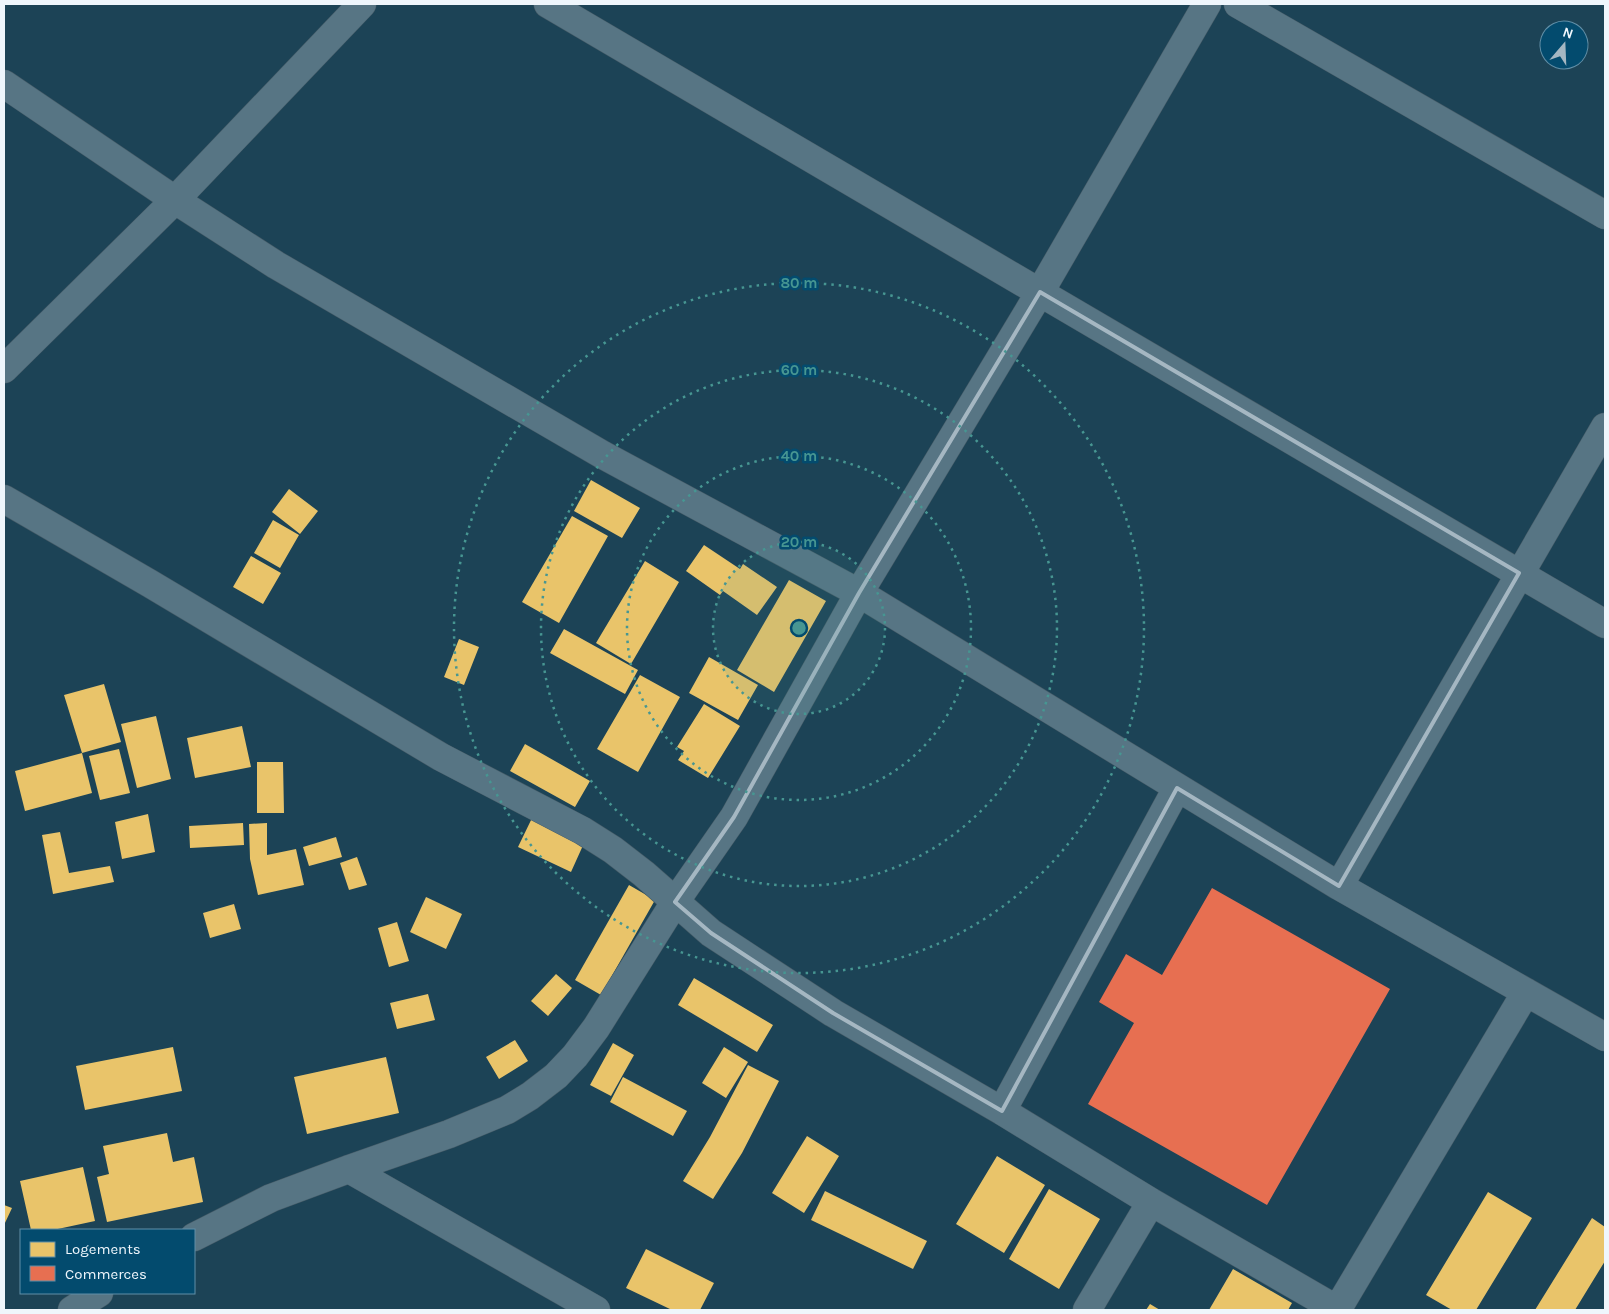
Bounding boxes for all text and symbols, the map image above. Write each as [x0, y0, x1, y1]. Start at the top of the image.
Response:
north arrow [1539, 20, 1589, 70]
text: N [1561, 24, 1576, 43]
text: 80 m [780, 274, 818, 292]
text: 60 m [781, 361, 817, 379]
text: 40 m [781, 447, 817, 465]
text: 20 m [781, 533, 817, 551]
centre of rings [790, 619, 808, 637]
legend [20, 1229, 195, 1294]
text: Logements [65, 1240, 141, 1258]
text: Commerces [65, 1265, 147, 1283]

